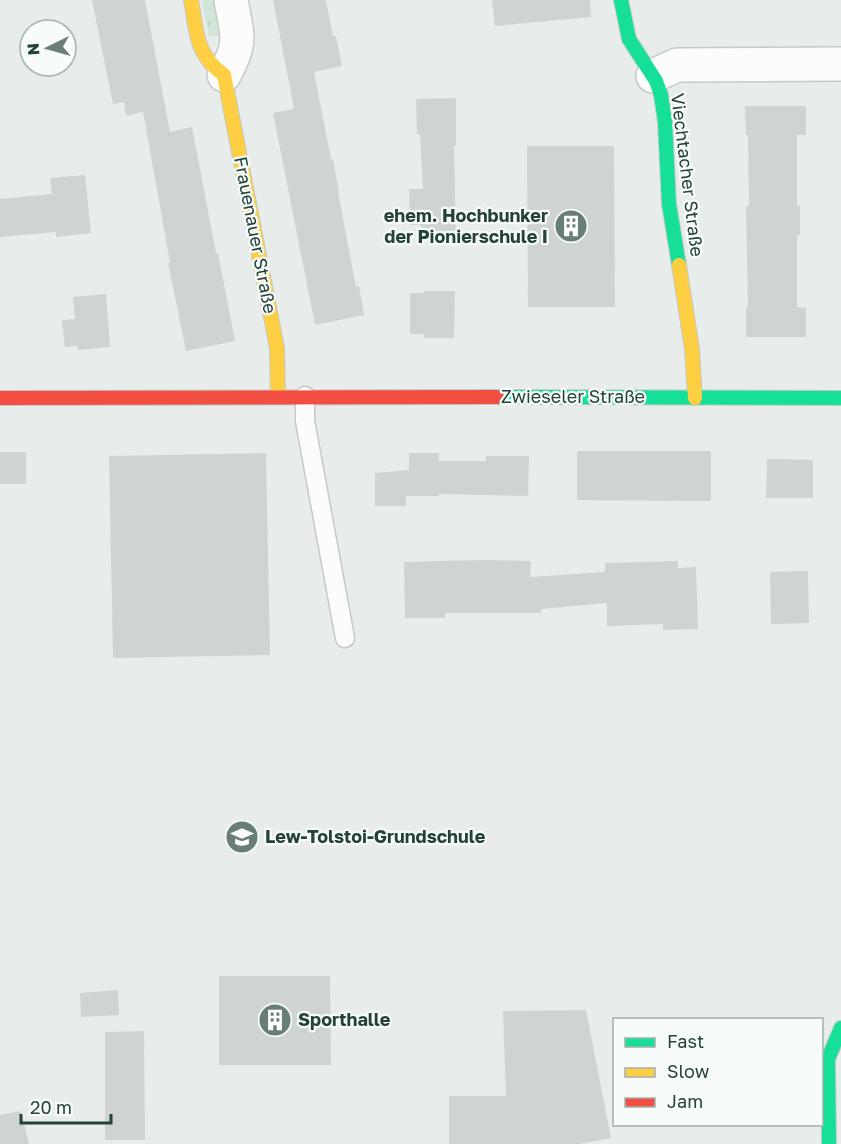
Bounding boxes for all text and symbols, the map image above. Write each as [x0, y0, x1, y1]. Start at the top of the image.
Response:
north arrow [18, 18, 78, 78]
text: N [23, 42, 44, 56]
street label: Viechtacher Straße [667, 92, 709, 258]
street label: Frauenauer Straße [230, 154, 282, 315]
place label: ehem. Hochbunker der Pionierschule I [384, 204, 548, 247]
building icon: ehem. Hochbunker der Pionierschule I [553, 208, 589, 244]
street label: Zwieseler Straße [501, 385, 645, 407]
school or university icon: Lew-Tolstoi-Grundschule [224, 819, 260, 855]
place label: Lew-Tolstoi-Grundschule [265, 825, 486, 847]
building icon: Sporthalle [257, 1002, 293, 1038]
place label: Sporthalle [298, 1008, 391, 1030]
legend [613, 1018, 823, 1126]
text: Fast [667, 1030, 704, 1052]
text: Slow [667, 1060, 710, 1082]
scale bar [21, 1087, 111, 1125]
text: Jam [667, 1090, 703, 1112]
text: 20 m [30, 1096, 72, 1118]

